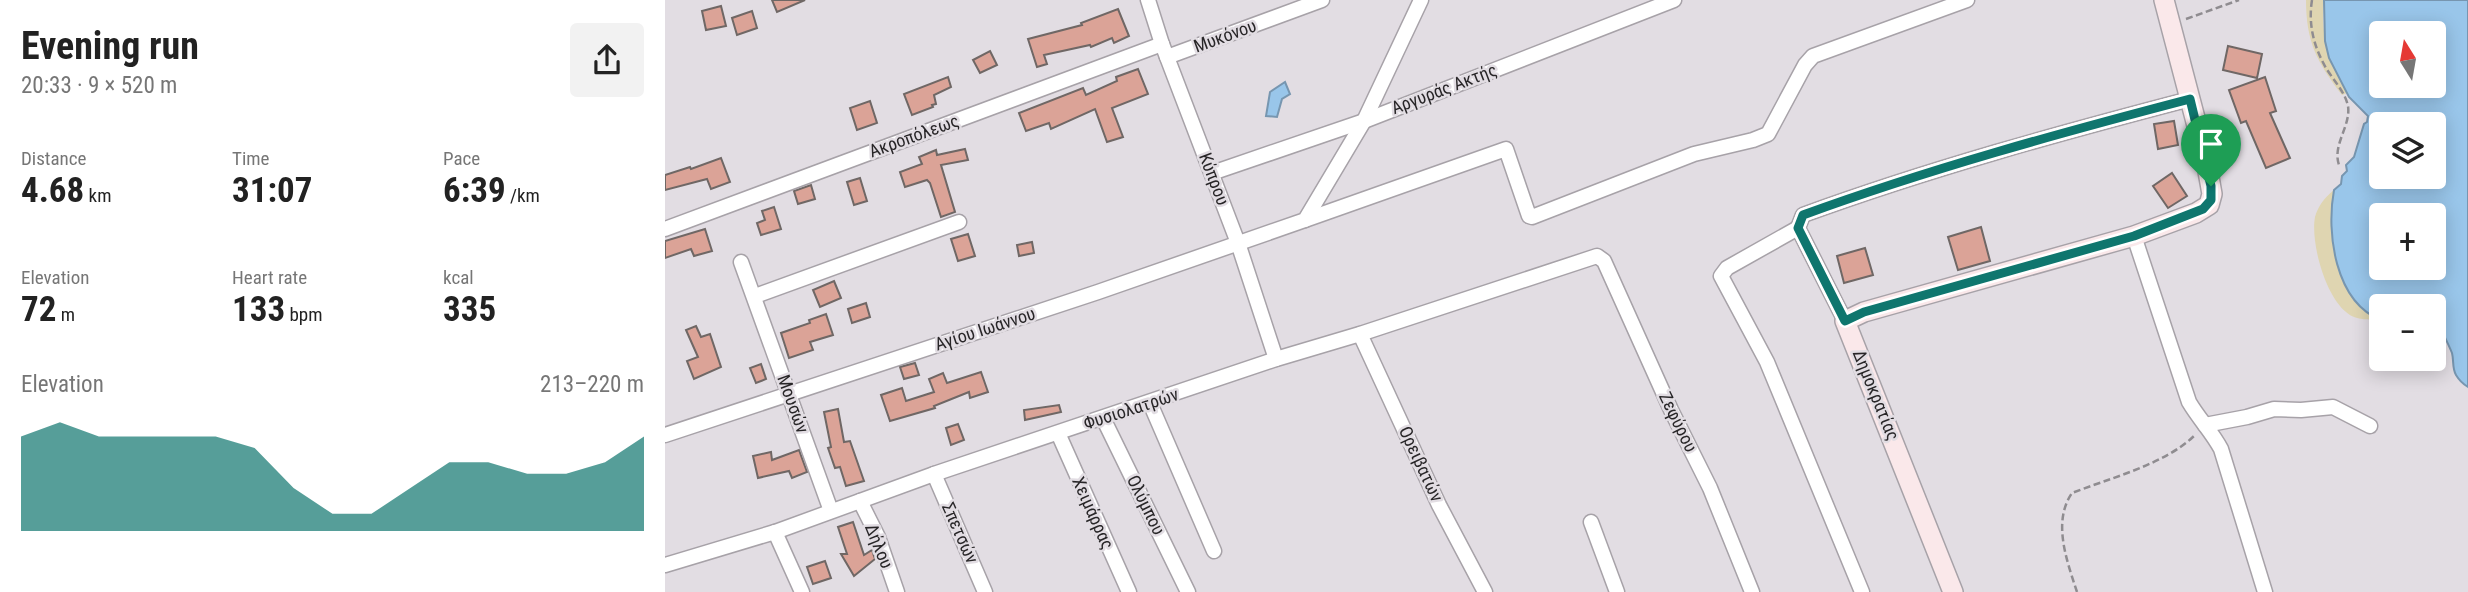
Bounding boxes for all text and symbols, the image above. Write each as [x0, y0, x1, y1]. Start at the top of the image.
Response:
street label: Μυκόνου [1191, 14, 1259, 57]
north arrow [2369, 21, 2447, 98]
map controls [2369, 21, 2446, 371]
button: share [570, 23, 644, 97]
text: Evening run [21, 24, 199, 68]
street label: Αργυράς Ακτής [1388, 59, 1500, 118]
text: 20:33 · 9 × 520 m [21, 72, 177, 99]
street label: Ακροπόλεως [866, 110, 962, 162]
button: layers [2369, 112, 2446, 189]
pin [2181, 114, 2241, 186]
icon: arrive [2192, 125, 2230, 163]
text: Distance [21, 147, 86, 170]
text: Time [232, 147, 269, 170]
text: Pace [443, 147, 480, 170]
street label: Κύπρου [1195, 150, 1234, 208]
text: 4.68 [21, 170, 84, 211]
text: 31:07 [232, 170, 312, 211]
text: 6:39 [443, 170, 506, 211]
text: km [84, 184, 111, 207]
text: /km [506, 184, 540, 207]
button: + [2369, 203, 2446, 280]
text: Elevation [21, 266, 89, 289]
text: Heart rate [232, 266, 307, 289]
text: kcal [443, 266, 474, 289]
text: 72 [21, 289, 56, 330]
text: 133 [232, 289, 285, 330]
text: 335 [443, 289, 496, 330]
button: − [2369, 294, 2446, 371]
street label: Αγίου Ιωάννου [932, 302, 1038, 355]
text: m [56, 303, 75, 326]
text: bpm [285, 303, 322, 326]
street label: Δημοκρατίας [1849, 346, 1904, 443]
text: Elevation [21, 371, 104, 398]
text: 213–220 m [540, 371, 644, 398]
street label: Μουσών [773, 372, 814, 436]
street label: Φυσιολατρών [1081, 383, 1181, 434]
street label: Ζεφύρου [1655, 388, 1702, 455]
street label: Ορειβατών [1395, 423, 1448, 505]
street label: Ολύμπου [1123, 471, 1170, 538]
street label: Χειμάρρας [1068, 473, 1119, 552]
street label: Σπετσών [938, 499, 983, 567]
street label: Δήλου [861, 520, 898, 571]

